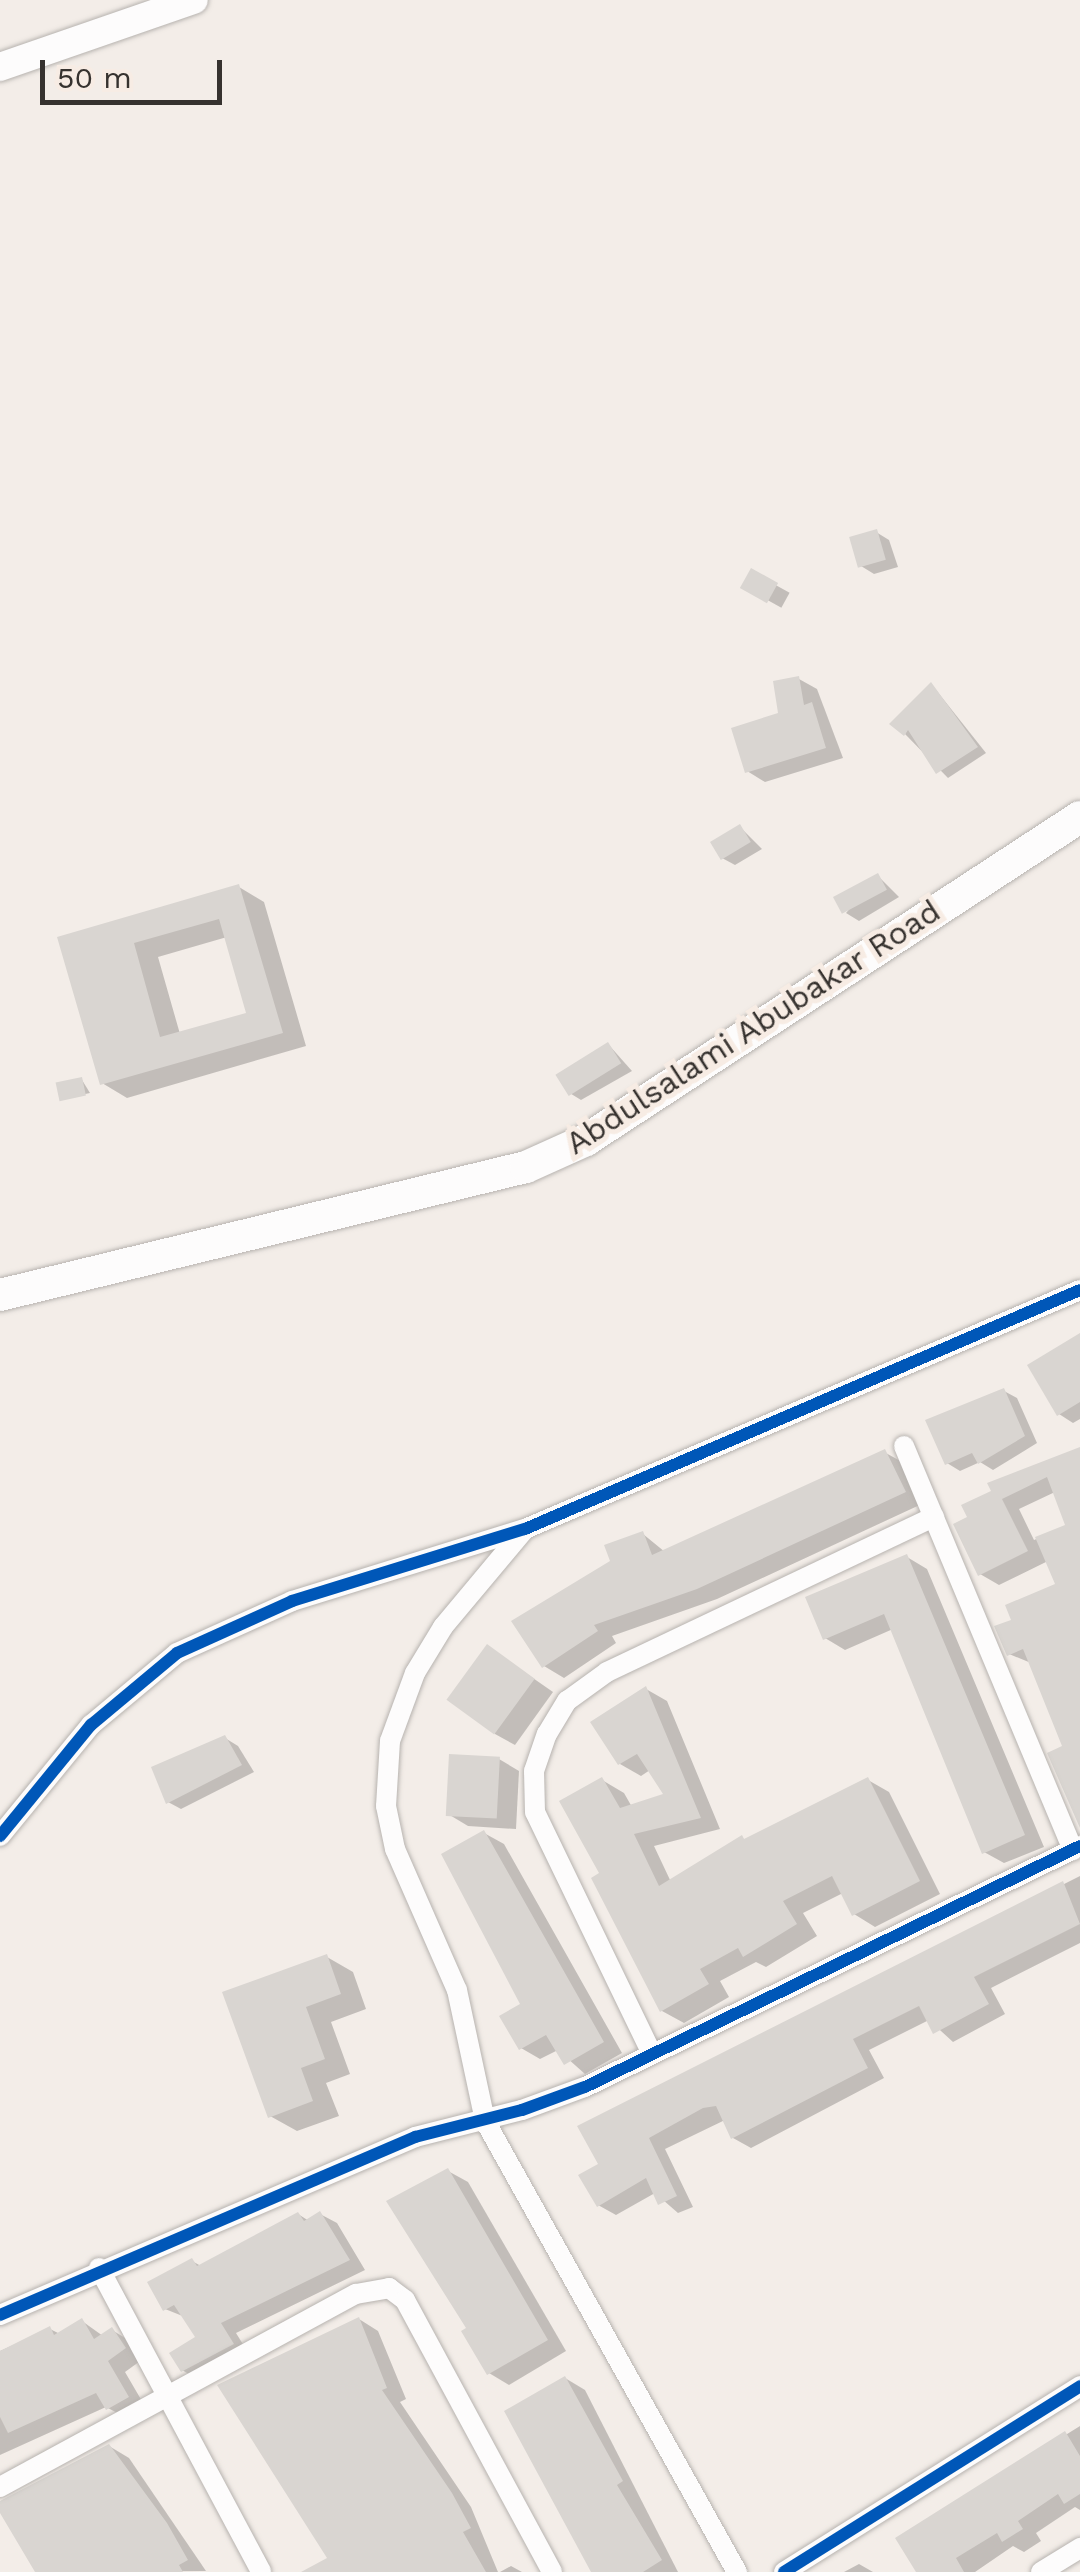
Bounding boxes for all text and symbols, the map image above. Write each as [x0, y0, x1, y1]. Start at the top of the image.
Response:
scale bar [45, 40, 228, 102]
text: 50 m [57, 60, 132, 95]
street label: Abdulsalami Abubakar Road [558, 891, 948, 1163]

